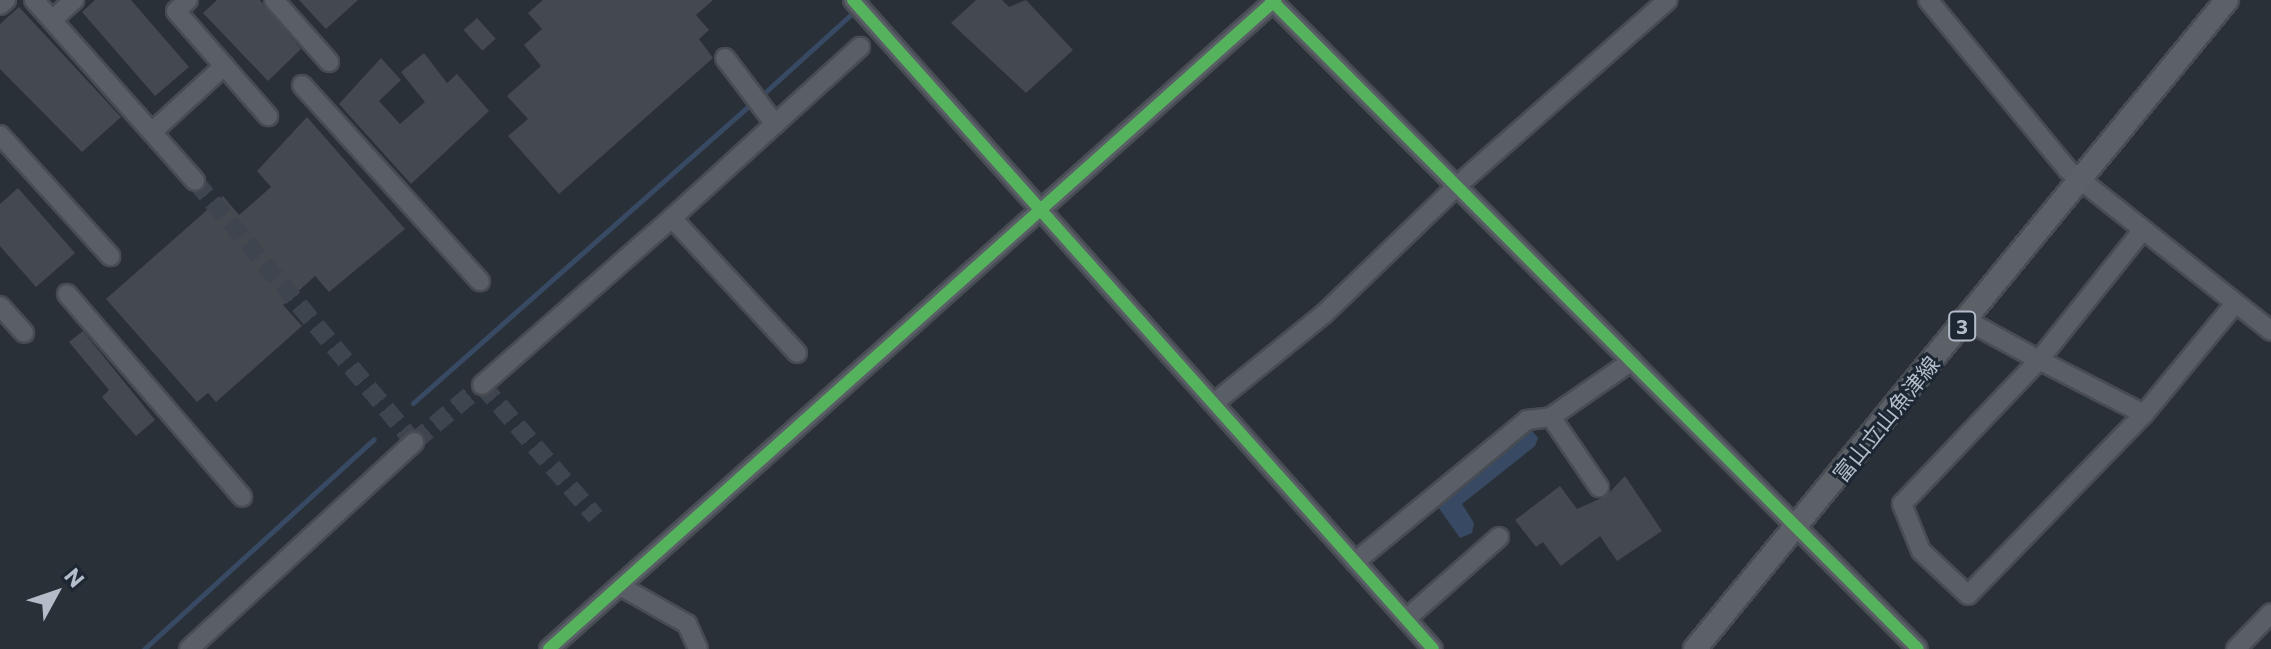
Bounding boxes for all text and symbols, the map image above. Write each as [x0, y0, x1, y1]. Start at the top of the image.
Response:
road number: 3 [1948, 310, 1976, 342]
street label: 富山立山魚津線 [1827, 351, 1945, 487]
north arrow [16, 553, 96, 633]
text: N [59, 562, 90, 592]

